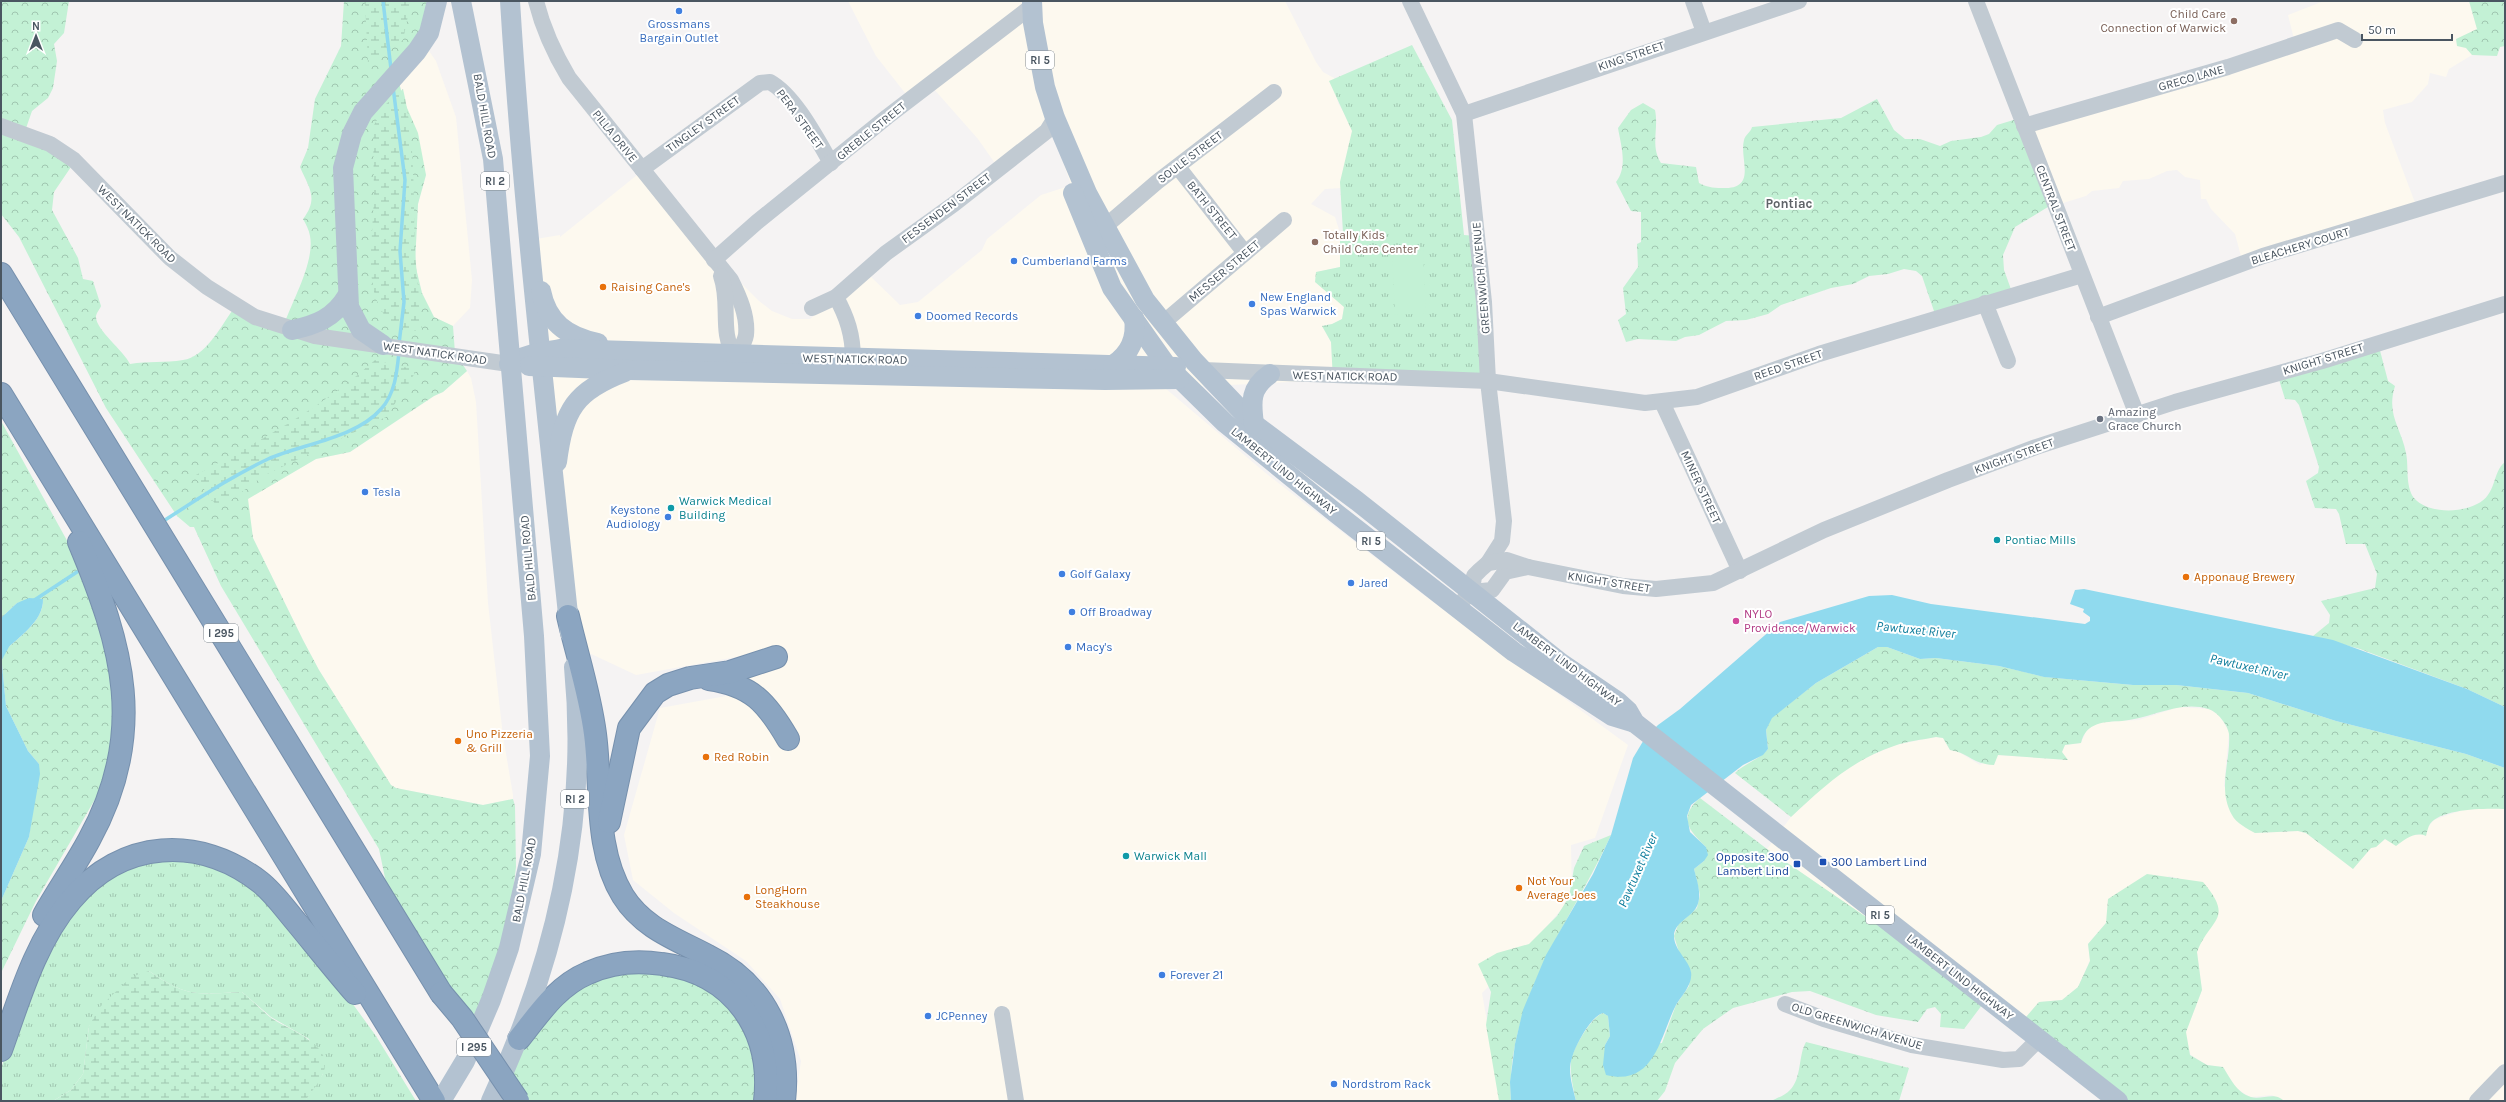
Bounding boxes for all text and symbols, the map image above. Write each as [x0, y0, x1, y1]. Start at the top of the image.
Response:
marker: Grossmans Bargain Outlet [674, 6, 684, 16]
place label: Child Care Connection of Warwick [2100, 7, 2226, 35]
north arrow [16, 16, 56, 56]
marker: Child Care Connection of Warwick [2229, 16, 2239, 26]
scale bar [2362, 16, 2452, 42]
place label: Grossmans Bargain Outlet [640, 17, 719, 45]
text: N [32, 20, 40, 33]
text: 50 m [2368, 23, 2396, 37]
street label: KING STREET [1596, 38, 1666, 74]
road number: RI 5 [1026, 51, 1054, 69]
street label: GRECO LANE [2157, 62, 2225, 94]
street label: BALD HILL ROAD [471, 72, 499, 160]
street label: PERA STREET [774, 86, 826, 152]
street label: TINGLEY STREET [664, 93, 742, 155]
street label: GREBLE STREET [834, 99, 908, 163]
street label: PILLA DRIVE [590, 107, 640, 165]
street label: SOULE STREET [1155, 128, 1225, 186]
street label: CENTRAL STREET [2033, 163, 2079, 253]
street label: FESSENDEN STREET [899, 170, 993, 246]
road number: RI 2 [481, 172, 509, 190]
street label: BATH STREET [1184, 178, 1240, 242]
street label: WEST NATICK ROAD [95, 182, 179, 266]
district label: Pontiac [1766, 196, 1813, 211]
street label: GREENWICH AVENUE [1469, 222, 1493, 334]
street label: BLEACHERY COURT [2249, 224, 2351, 268]
place label: Totally Kids Child Care Center [1323, 228, 1418, 256]
street label: MESSER STREET [1186, 237, 1262, 305]
marker: Totally Kids Child Care Center [1310, 237, 1320, 247]
place label: Cumberland Farms [1022, 254, 1127, 268]
marker: Cumberland Farms [1009, 256, 1019, 266]
place label: Raising Cane's [611, 280, 691, 294]
marker: Raising Cane's [598, 282, 608, 292]
place label: New England Spas Warwick [1260, 290, 1337, 318]
marker: New England Spas Warwick [1247, 299, 1257, 309]
place label: Doomed Records [926, 309, 1018, 323]
marker: Doomed Records [913, 311, 923, 321]
street label: WEST NATICK ROAD [382, 339, 488, 367]
street label: KNIGHT STREET [2281, 340, 2365, 378]
street label: REED STREET [1752, 347, 1824, 383]
street label: WEST NATICK ROAD [802, 351, 908, 367]
street label: WEST NATICK ROAD [1292, 368, 1398, 384]
place label: Amazing Grace Church [2108, 405, 2182, 433]
marker: Amazing Grace Church [2095, 414, 2105, 424]
street label: LAMBERT LIND HIGHWAY [1228, 424, 1340, 518]
street label: KNIGHT STREET [1972, 435, 2056, 477]
street label: MINER STREET [1678, 448, 1724, 526]
place label: Tesla [373, 485, 401, 499]
marker: Tesla [360, 487, 370, 497]
place label: Warwick Medical Building [679, 494, 772, 522]
place label: Keystone Audiology [606, 503, 660, 531]
marker: Warwick Medical Building [666, 503, 676, 513]
marker: Keystone Audiology [663, 512, 673, 522]
street label: BALD HILL ROAD [517, 514, 539, 602]
road number: RI 5 [1357, 532, 1385, 550]
place label: Pontiac Mills [2005, 533, 2076, 547]
marker: Pontiac Mills [1992, 535, 2002, 545]
place label: Golf Galaxy [1070, 567, 1131, 581]
marker: Golf Galaxy [1057, 569, 1067, 579]
street label: KNIGHT STREET [1567, 569, 1651, 595]
place label: Apponaug Brewery [2194, 570, 2295, 584]
marker: Apponaug Brewery [2181, 572, 2191, 582]
place label: Jared [1359, 576, 1388, 590]
marker: Jared [1346, 578, 1356, 588]
place label: Off Broadway [1080, 605, 1152, 619]
marker: Off Broadway [1067, 607, 1077, 617]
place label: NYLO Providence/Warwick [1744, 607, 1856, 635]
marker: NYLO Providence/Warwick [1731, 616, 1741, 626]
water label: Pawtuxet River [1876, 618, 1957, 641]
street label: LAMBERT LIND HIGHWAY [1510, 619, 1624, 709]
road number: I 295 [204, 624, 238, 642]
place label: Macy's [1076, 640, 1112, 654]
marker: Macy's [1063, 642, 1073, 652]
water label: Pawtuxet River [2209, 650, 2290, 683]
place label: Uno Pizzeria & Grill [466, 727, 533, 755]
marker: Uno Pizzeria & Grill [453, 736, 463, 746]
place label: Red Robin [714, 750, 769, 764]
marker: Red Robin [701, 752, 711, 762]
road number: RI 2 [561, 790, 589, 808]
water label: Pawtuxet River [1614, 830, 1661, 909]
street label: BALD HILL ROAD [509, 836, 539, 924]
place label: Warwick Mall [1134, 849, 1207, 863]
place label: Opposite 300 Lambert Lind [1716, 850, 1789, 878]
marker: Warwick Mall [1121, 851, 1131, 861]
place label: 300 Lambert Lind [1831, 855, 1927, 869]
marker: 300 Lambert Lind [1818, 857, 1828, 867]
marker: Opposite 300 Lambert Lind [1792, 859, 1802, 869]
place label: Not Your Average Joes [1527, 874, 1596, 902]
place label: LongHorn Steakhouse [755, 883, 820, 911]
marker: Not Your Average Joes [1514, 883, 1524, 893]
marker: LongHorn Steakhouse [742, 892, 752, 902]
road number: RI 5 [1866, 906, 1894, 924]
street label: LAMBERT LIND HIGHWAY [1904, 931, 2017, 1023]
place label: Forever 21 [1170, 968, 1223, 982]
marker: Forever 21 [1157, 970, 1167, 980]
street label: OLD GREENWICH AVENUE [1790, 999, 1924, 1053]
place label: JCPenney [936, 1009, 988, 1023]
marker: JCPenney [923, 1011, 933, 1021]
road number: I 295 [457, 1038, 491, 1056]
place label: Nordstrom Rack [1342, 1077, 1431, 1091]
marker: Nordstrom Rack [1329, 1079, 1339, 1089]

